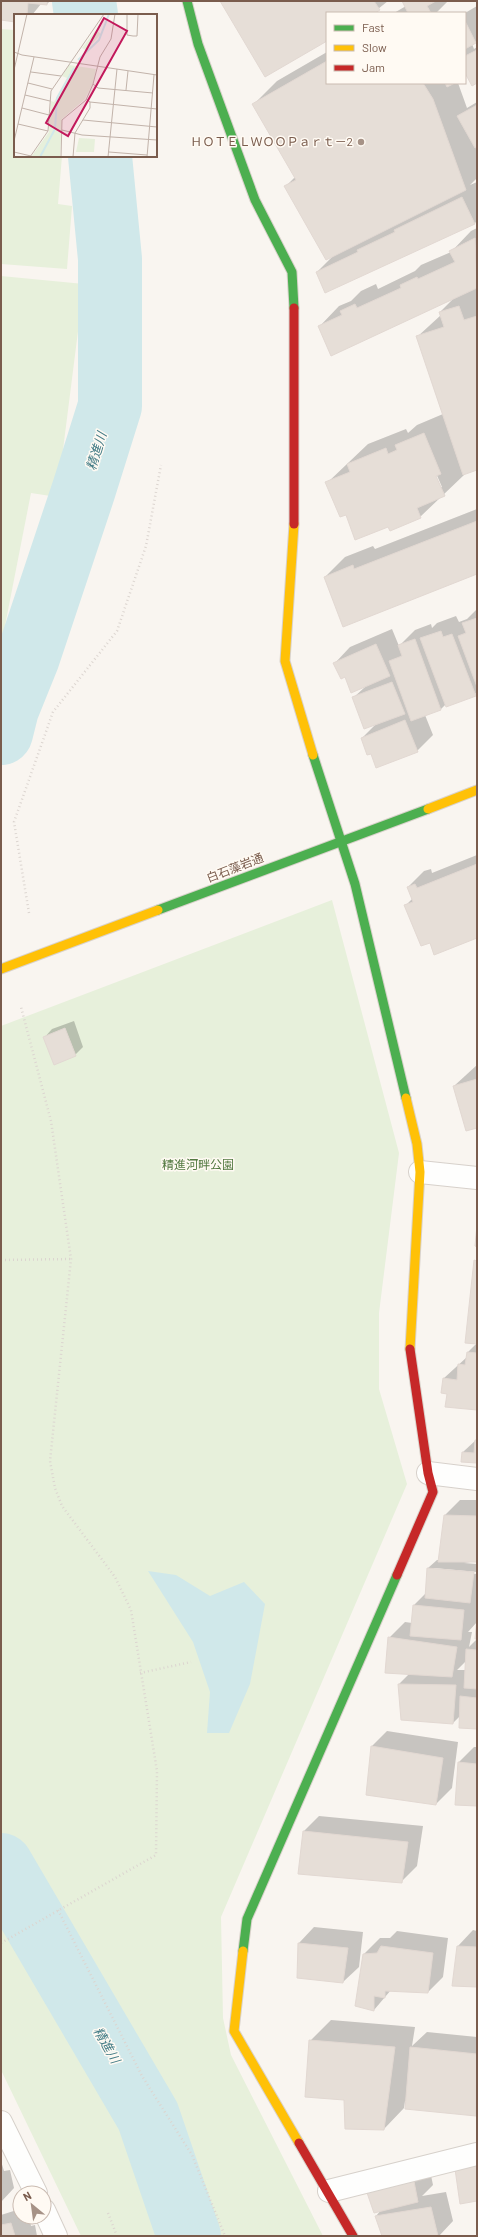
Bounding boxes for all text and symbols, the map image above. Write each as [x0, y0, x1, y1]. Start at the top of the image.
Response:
legend [326, 12, 466, 84]
inset map [14, 14, 157, 157]
text: Fast [362, 20, 385, 34]
text: Slow [362, 40, 387, 54]
text: Jam [362, 60, 385, 74]
place label: ＨＯＴＥＬＷＯＯＰａｒｔ－2 [191, 134, 353, 148]
marker: ＨＯＴＥＬＷＯＯＰａｒｔ－2 [356, 137, 366, 147]
water label: 精進川 [83, 428, 110, 472]
street label: 白石藻岩通 [204, 850, 265, 884]
park label: 精進河畔公園 [162, 1157, 234, 1171]
water label: 精進川 [90, 2024, 125, 2068]
north arrow [12, 2185, 52, 2225]
text: N [21, 2188, 33, 2203]

